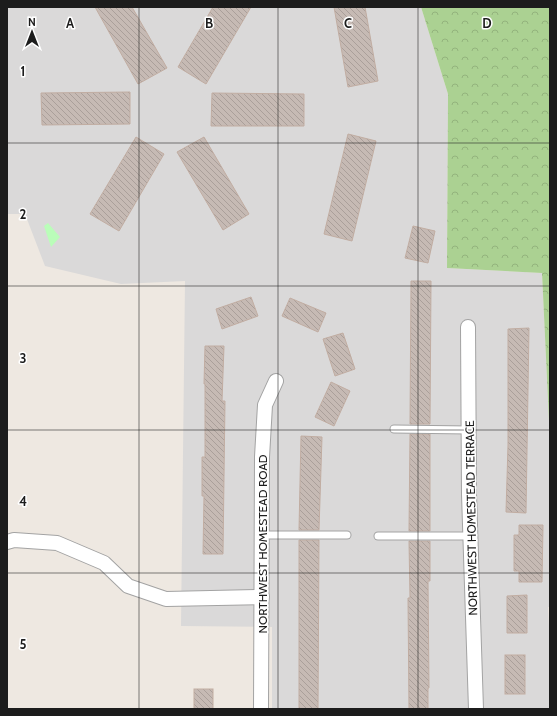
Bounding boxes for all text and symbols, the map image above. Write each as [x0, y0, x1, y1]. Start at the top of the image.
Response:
north arrow [12, 12, 52, 52]
text: N [28, 15, 36, 29]
text: A [66, 15, 75, 31]
text: B [205, 15, 213, 31]
text: C [344, 15, 352, 31]
text: D [482, 15, 492, 31]
text: 1 [21, 63, 25, 79]
text: 2 [20, 206, 27, 222]
text: 3 [19, 350, 27, 366]
street label: NORTHWEST HOMESTEAD TERRACE [462, 420, 480, 616]
street label: NORTHWEST HOMESTEAD ROAD [255, 454, 270, 634]
text: 4 [19, 493, 27, 509]
text: 5 [20, 636, 27, 652]

